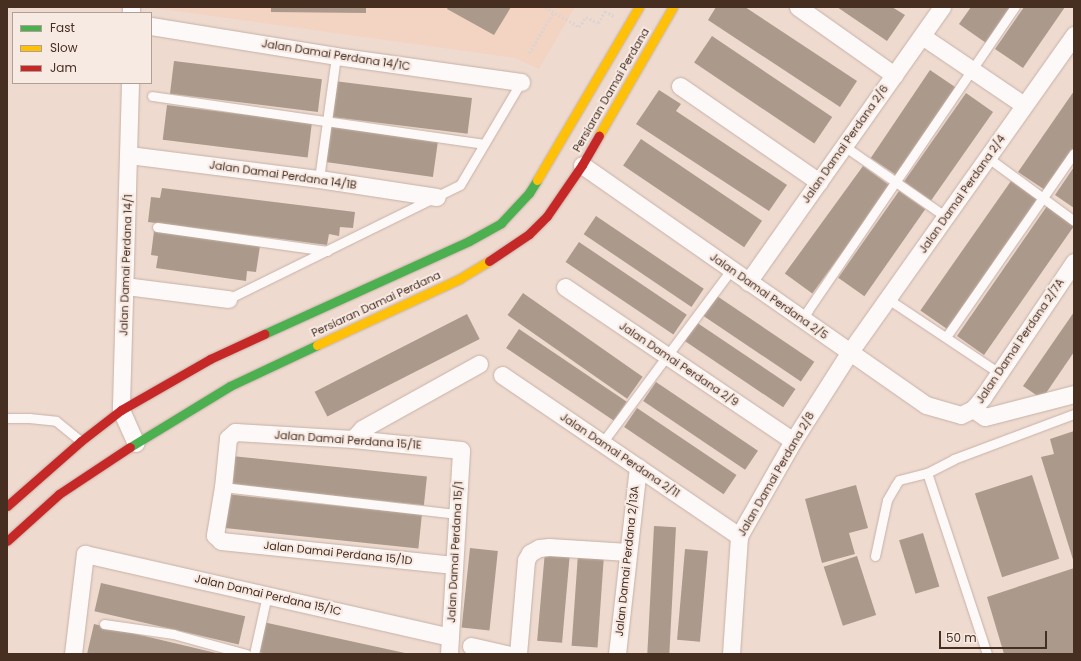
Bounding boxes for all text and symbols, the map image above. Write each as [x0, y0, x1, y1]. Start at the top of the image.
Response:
legend [12, 12, 152, 84]
text: Fast [50, 19, 75, 36]
street label: Persiaran Damai Perdana [570, 26, 652, 154]
street label: Jalan Damai Perdana 14/1C [261, 37, 411, 73]
text: Slow [50, 39, 78, 56]
text: Jam [50, 59, 77, 76]
street label: Jalan Damai Perdana 2/6 [799, 82, 891, 206]
street label: Jalan Damai Perdana 2/4 [916, 132, 1008, 256]
street label: Jalan Damai Perdana 14/1B [209, 158, 357, 192]
street label: Jalan Damai Perdana 14/1 [117, 194, 135, 336]
street label: Jalan Damai Perdana 2/5 [707, 250, 831, 342]
street label: Persiaran Damai Perdana [309, 268, 443, 340]
street label: Jalan Damai Perdana 2/7A [973, 276, 1067, 406]
street label: Jalan Damai Perdana 2/9 [617, 319, 741, 409]
street label: Jalan Damai Perdana 2/11 [558, 410, 682, 500]
street label: Jalan Damai Perdana 2/8 [735, 410, 817, 538]
street label: Jalan Damai Perdana 15/1E [274, 428, 422, 452]
street label: Jalan Damai Perdana 15/1 [445, 481, 465, 623]
street label: Jalan Damai Perdana 2/13A [613, 485, 641, 637]
street label: Jalan Damai Perdana 15/1D [263, 539, 413, 567]
street label: Jalan Damai Perdana 15/1C [193, 572, 343, 618]
scale bar [941, 623, 1049, 649]
text: 50 m [946, 629, 977, 646]

